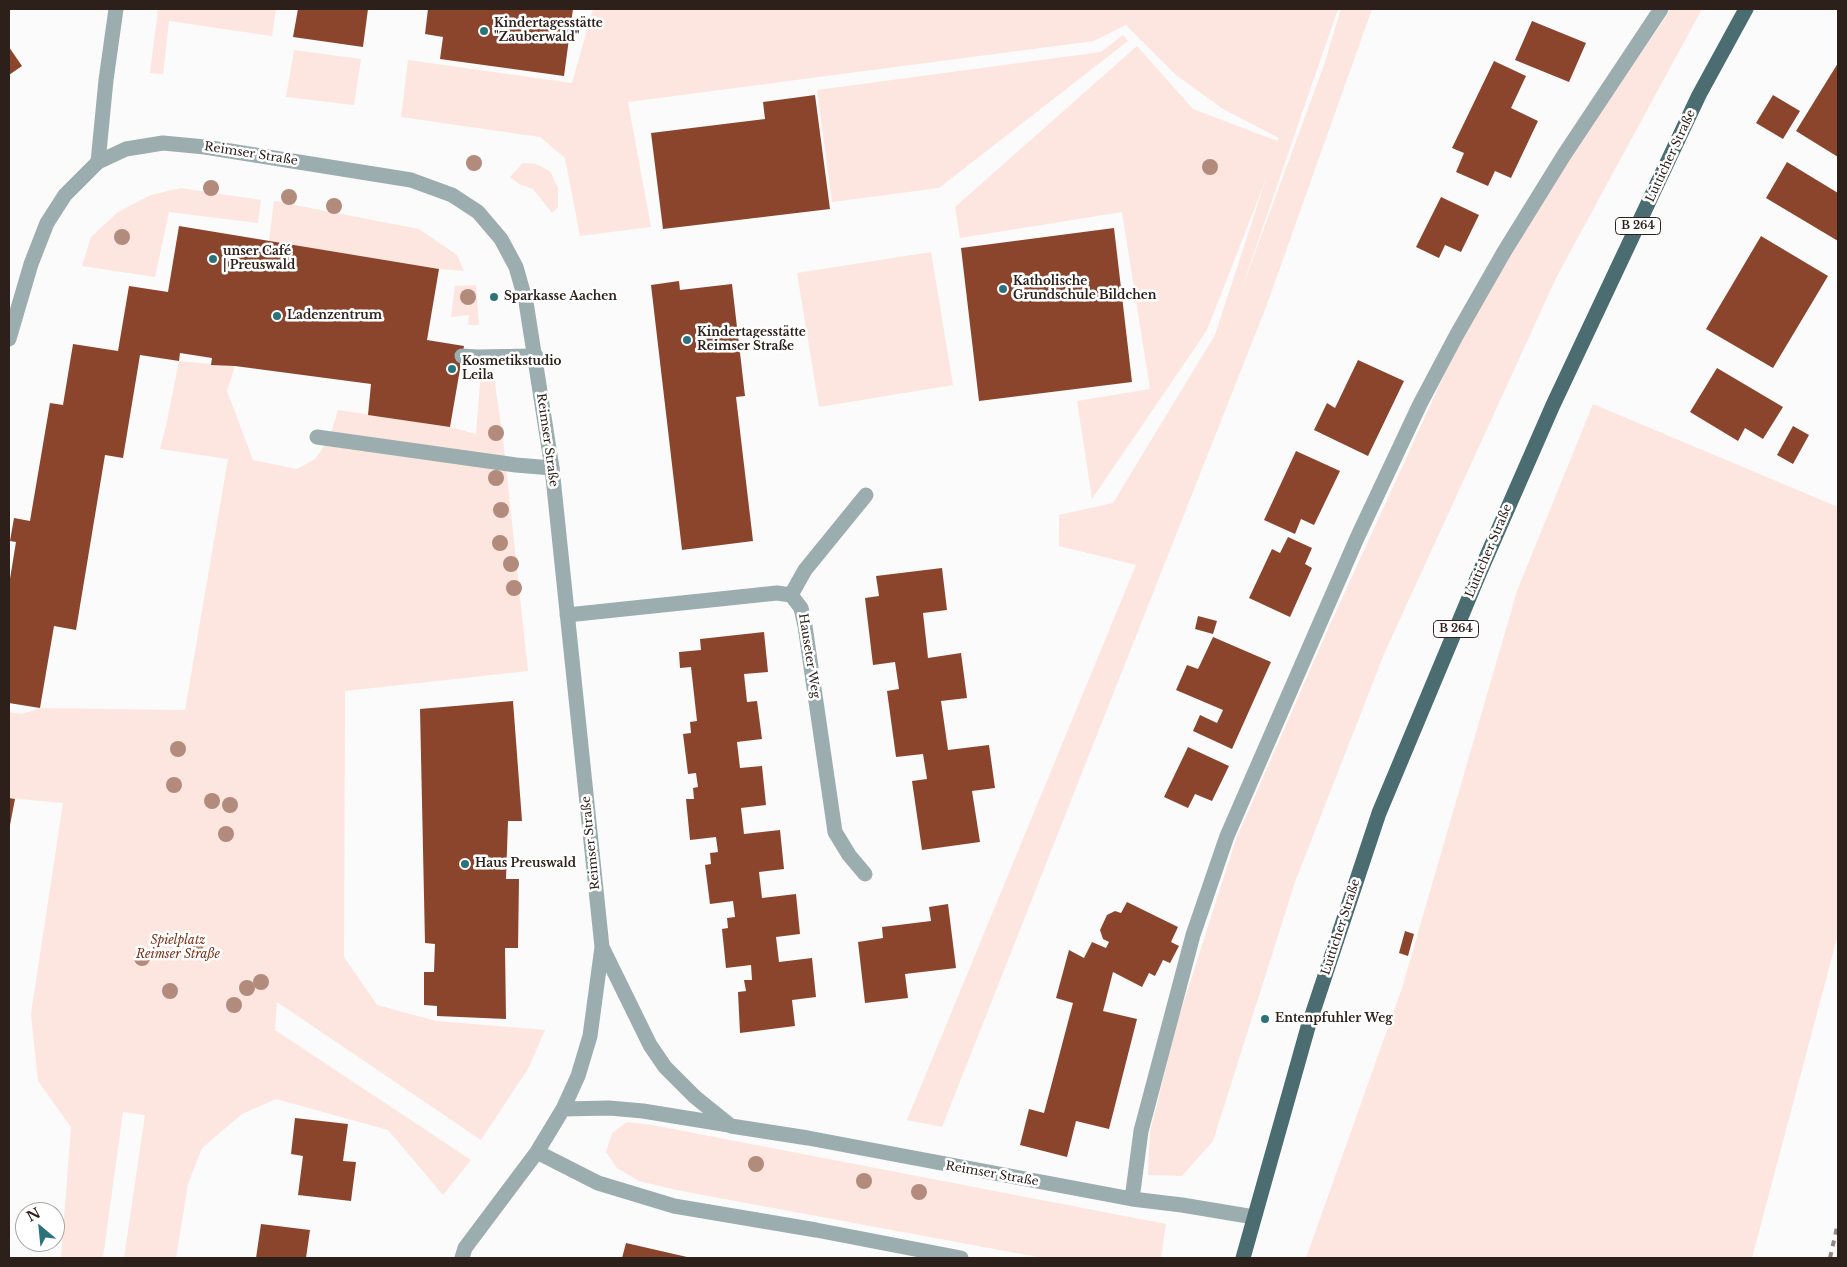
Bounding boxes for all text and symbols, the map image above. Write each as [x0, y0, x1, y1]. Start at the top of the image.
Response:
place label: Kindertagesstätte "Zauberwald" [494, 17, 603, 45]
marker: Kindertagesstätte "Zauberwald" [478, 25, 490, 37]
street label: Lütticher Straße [1643, 107, 1699, 205]
street label: Reimser Straße [203, 140, 299, 168]
road number: B 264 [1616, 218, 1660, 235]
place label: unser Café | Preuswald [223, 245, 295, 273]
marker: unser Café | Preuswald [207, 253, 219, 265]
place label: Katholische Grundschule Bildchen [1013, 275, 1157, 303]
marker: Katholische Grundschule Bildchen [997, 283, 1009, 295]
place label: Sparkasse Aachen [504, 290, 617, 304]
marker: Sparkasse Aachen [488, 291, 500, 303]
place label: Ladenzentrum [287, 309, 382, 323]
marker: Ladenzentrum [271, 310, 283, 322]
place label: Kindertagesstätte Reimser Straße [697, 326, 806, 354]
marker: Kindertagesstätte Reimser Straße [681, 334, 693, 346]
place label: Kosmetikstudio Leila [462, 355, 561, 383]
marker: Kosmetikstudio Leila [446, 363, 458, 375]
street label: Reimser Straße [533, 392, 561, 488]
street label: Lütticher Straße [1463, 502, 1515, 600]
street label: Hauseter Weg [795, 612, 823, 700]
road number: B 264 [1434, 620, 1478, 638]
street label: Reimser Straße [579, 795, 603, 891]
place label: Haus Preuswald [475, 857, 576, 871]
marker: Haus Preuswald [459, 858, 471, 870]
street label: Lütticher Straße [1319, 877, 1363, 977]
park label: Spielplatz Reimser Straße [136, 934, 220, 962]
place label: Entenpfuhler Weg [1275, 1012, 1393, 1026]
marker: Entenpfuhler Weg [1259, 1013, 1271, 1025]
street label: Reimser Straße [944, 1159, 1040, 1189]
north arrow [15, 1202, 65, 1252]
text: N [23, 1204, 43, 1226]

